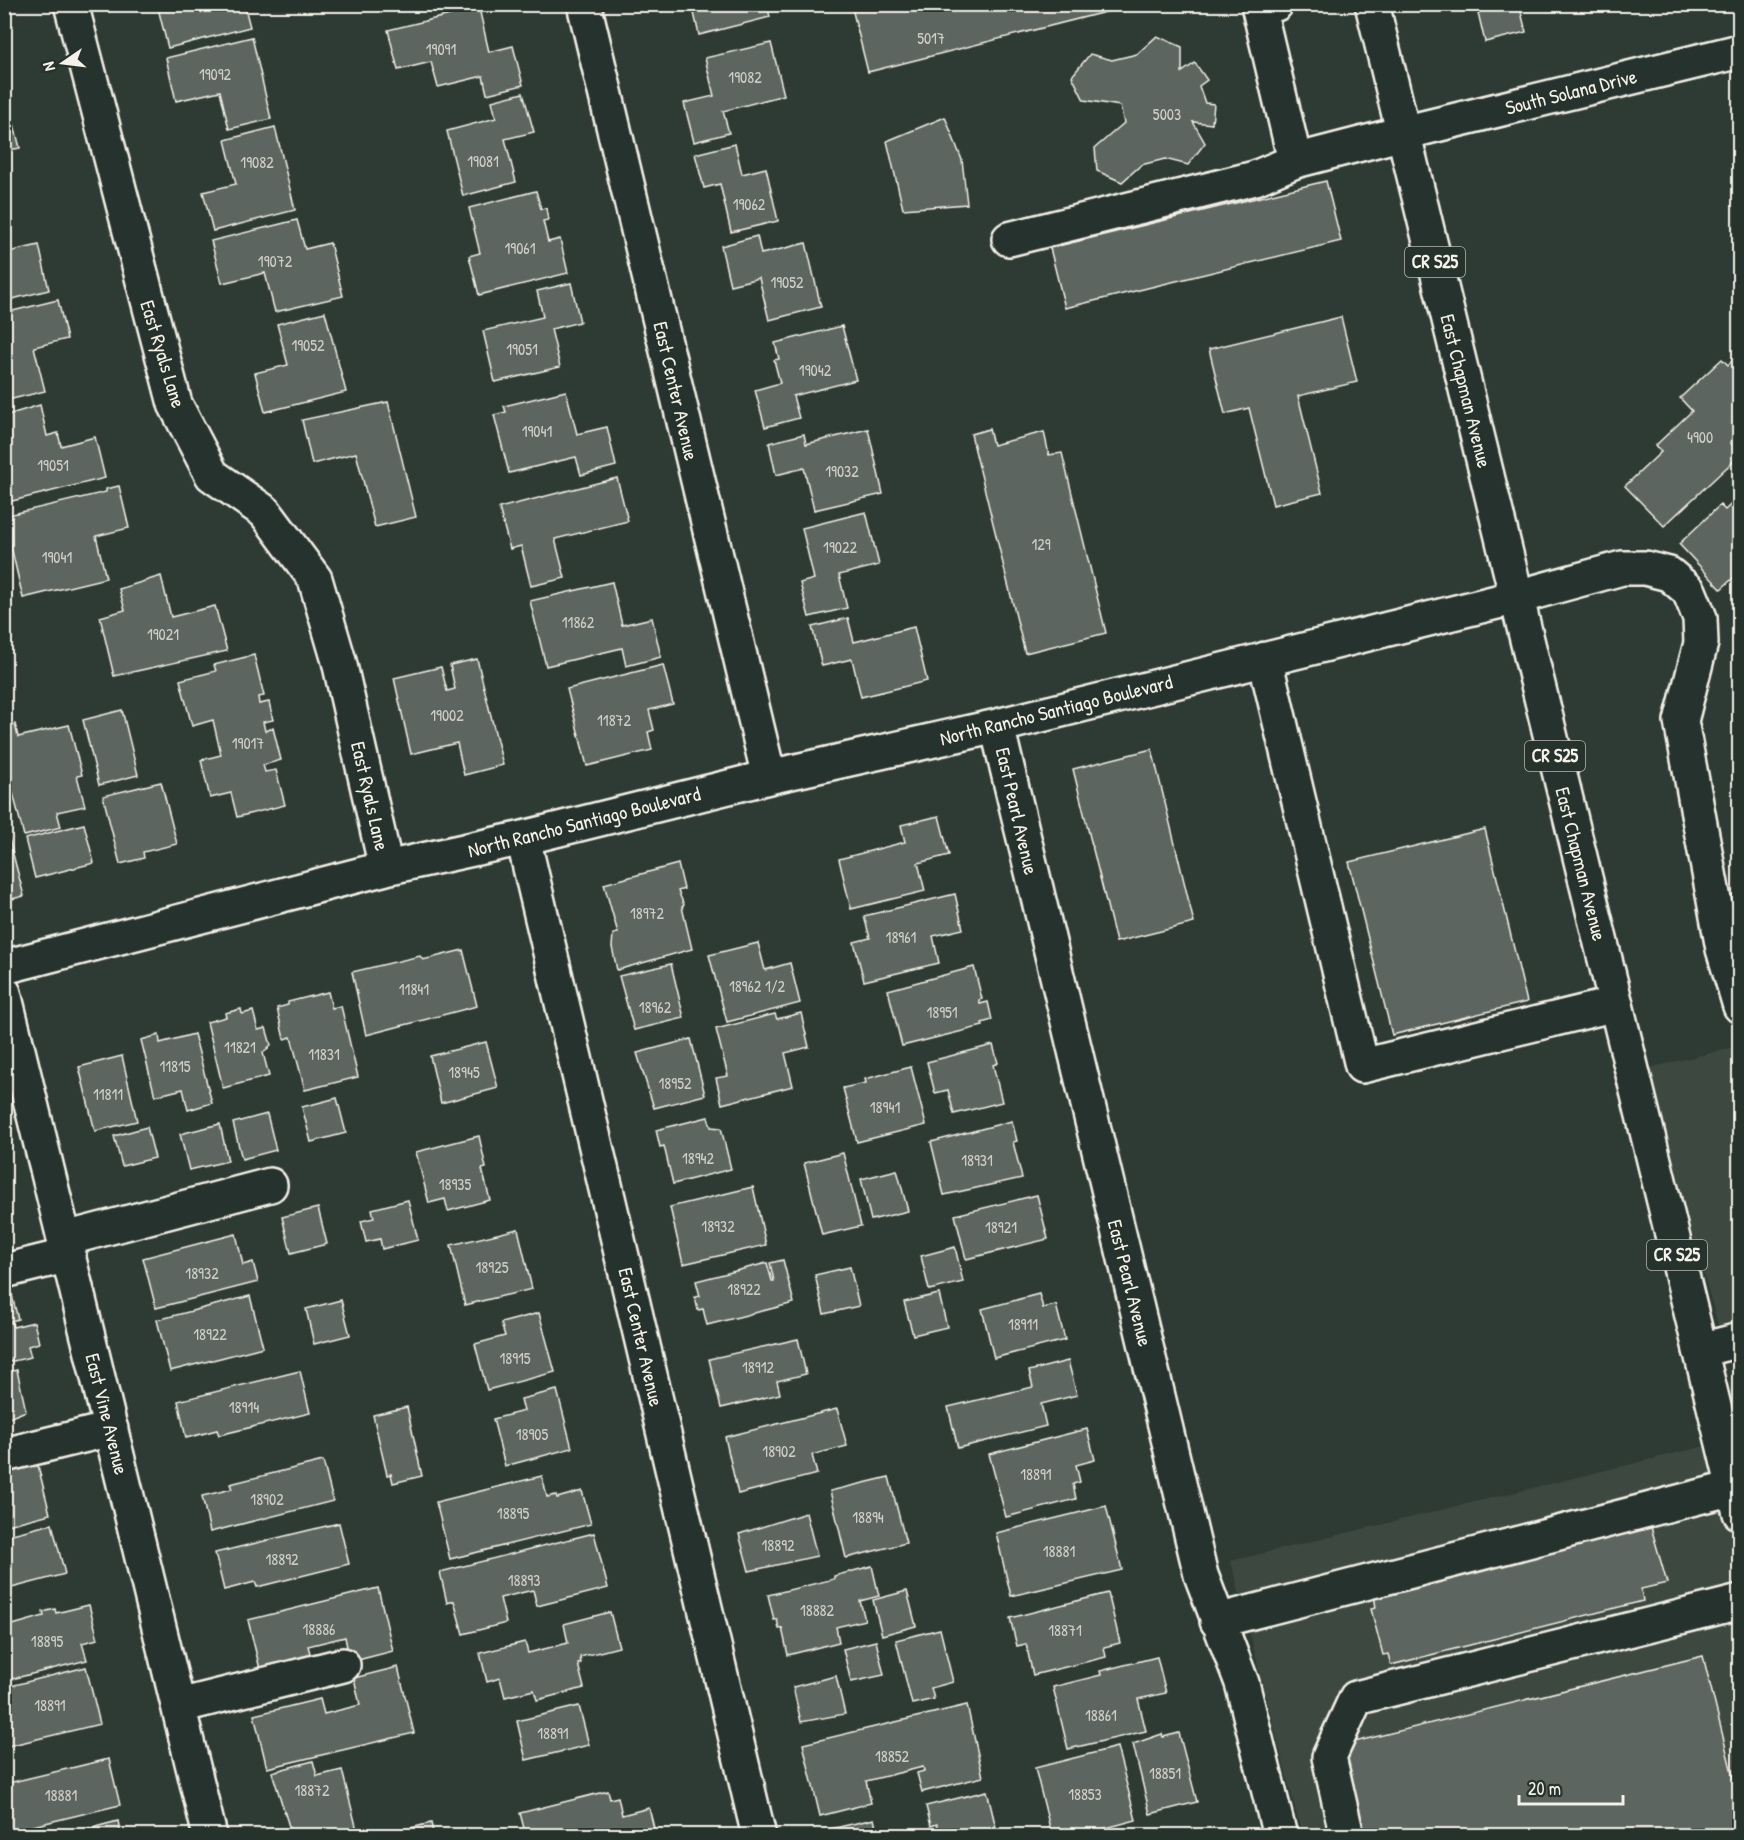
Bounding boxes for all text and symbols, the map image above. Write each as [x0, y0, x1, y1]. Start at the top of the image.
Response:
house number: 5017 [917, 27, 945, 49]
north arrow [33, 33, 93, 93]
house number: 19091 [426, 38, 456, 60]
text: N [37, 59, 60, 73]
street label: South Solana Drive [1502, 62, 1640, 121]
house number: 19092 [199, 63, 232, 85]
house number: 19082 [728, 66, 762, 88]
house number: 5003 [1153, 103, 1181, 125]
house number: 19081 [467, 150, 499, 172]
house number: 19082 [240, 151, 274, 173]
house number: 19062 [733, 193, 766, 215]
house number: 19061 [504, 237, 536, 259]
road number: CR S25 [1405, 247, 1465, 277]
house number: 19072 [258, 250, 293, 272]
house number: 19052 [770, 271, 804, 293]
street label: East Ryals Lane [134, 297, 193, 411]
street label: East Chapman Avenue [1434, 311, 1499, 471]
street label: East Center Avenue [647, 319, 706, 463]
house number: 19052 [291, 334, 325, 356]
house number: 19051 [506, 338, 538, 360]
house number: 19042 [799, 359, 832, 381]
house number: 19041 [522, 420, 553, 442]
house number: 4900 [1687, 426, 1713, 448]
house number: 19051 [37, 454, 69, 476]
house number: 19032 [825, 460, 859, 482]
house number: 129 [1031, 533, 1051, 555]
house number: 19022 [823, 536, 857, 558]
house number: 19041 [42, 546, 73, 568]
house number: 11862 [562, 611, 595, 633]
house number: 19021 [147, 623, 179, 645]
street label: North Rancho Santiago Boulevard [937, 667, 1175, 751]
house number: 19002 [430, 704, 464, 726]
house number: 11872 [597, 709, 631, 731]
house number: 19017 [232, 732, 264, 754]
street label: East Ryals Lane [345, 739, 396, 853]
road number: CR S25 [1525, 741, 1585, 771]
street label: East Pearl Avenue [990, 745, 1045, 877]
street label: North Rancho Santiago Boulevard [465, 779, 703, 863]
street label: East Chapman Avenue [1549, 784, 1614, 944]
house number: 18972 [630, 902, 665, 924]
house number: 18961 [886, 926, 917, 948]
house number: 18962 1/2 [729, 975, 786, 997]
house number: 11841 [399, 978, 429, 1000]
house number: 18962 [639, 996, 672, 1018]
house number: 18951 [926, 1001, 958, 1023]
house number: 11821 [224, 1036, 256, 1058]
house number: 11831 [308, 1043, 340, 1065]
house number: 11815 [159, 1055, 191, 1077]
house number: 18945 [448, 1061, 480, 1083]
house number: 18952 [659, 1072, 692, 1094]
house number: 11811 [93, 1083, 123, 1105]
house number: 18941 [870, 1096, 900, 1118]
house number: 18942 [682, 1147, 715, 1169]
house number: 18931 [961, 1149, 993, 1171]
house number: 18935 [439, 1173, 472, 1195]
house number: 18932 [701, 1215, 735, 1237]
house number: 18921 [985, 1216, 1017, 1238]
street label: East Pearl Avenue [1102, 1217, 1159, 1349]
road number: CR S25 [1647, 1240, 1707, 1270]
house number: 18925 [476, 1256, 509, 1278]
house number: 18932 [185, 1262, 219, 1284]
street label: East Center Avenue [612, 1265, 671, 1409]
house number: 18922 [727, 1278, 761, 1300]
house number: 18911 [1008, 1313, 1038, 1335]
house number: 18922 [193, 1323, 227, 1345]
house number: 18915 [499, 1347, 531, 1369]
street label: East Vine Avenue [79, 1351, 136, 1477]
house number: 18912 [742, 1356, 774, 1378]
house number: 18914 [229, 1396, 259, 1418]
house number: 18905 [516, 1423, 549, 1445]
house number: 18902 [762, 1440, 796, 1462]
house number: 18891 [1020, 1463, 1052, 1485]
house number: 18902 [250, 1488, 284, 1510]
house number: 18895 [497, 1502, 529, 1524]
house number: 18894 [852, 1506, 884, 1528]
house number: 18892 [761, 1534, 795, 1556]
house number: 18881 [1043, 1540, 1075, 1562]
house number: 18892 [265, 1548, 299, 1570]
house number: 18893 [508, 1569, 540, 1591]
house number: 18882 [800, 1599, 835, 1621]
house number: 18886 [303, 1618, 335, 1640]
house number: 18871 [1048, 1619, 1082, 1641]
house number: 18895 [31, 1630, 63, 1652]
house number: 18891 [34, 1694, 66, 1716]
house number: 18861 [1085, 1704, 1117, 1726]
house number: 18891 [537, 1722, 569, 1744]
house number: 18852 [875, 1745, 909, 1767]
house number: 18851 [1149, 1762, 1181, 1784]
scale bar [1519, 1768, 1622, 1806]
text: 20 m [1528, 1776, 1561, 1801]
house number: 18872 [294, 1779, 330, 1801]
house number: 18853 [1068, 1783, 1102, 1805]
house number: 18881 [45, 1784, 77, 1806]

